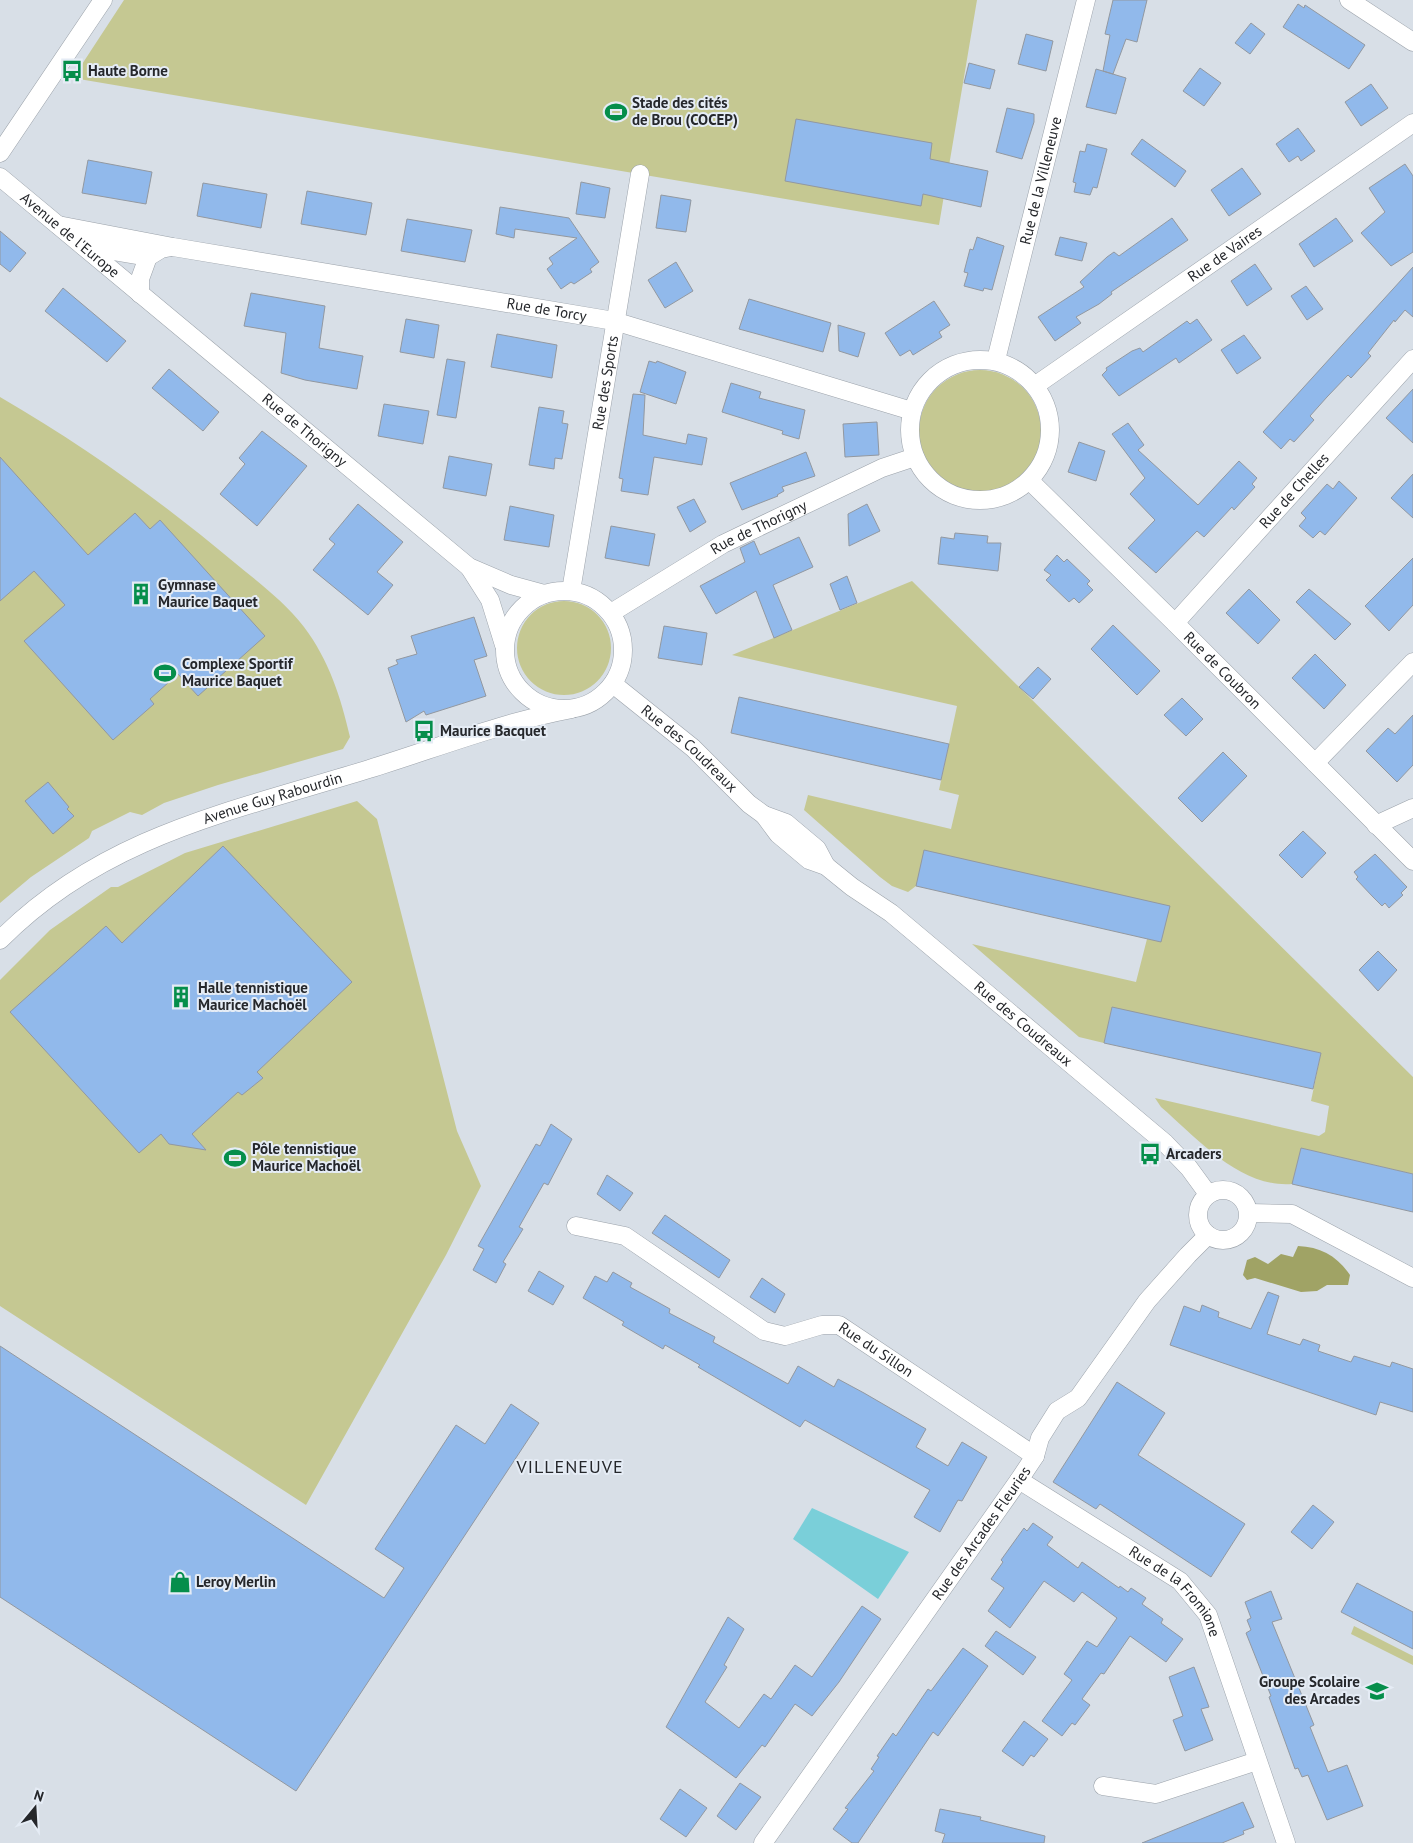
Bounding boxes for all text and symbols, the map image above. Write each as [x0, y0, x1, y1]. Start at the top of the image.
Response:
bus stop icon: Haute Borne [59, 58, 85, 84]
place label: Haute Borne [88, 61, 168, 80]
place label: Stade des cités de Brou (COCEP) [632, 93, 738, 129]
sports icon: Stade des cités de Brou (COCEP) [603, 99, 629, 125]
street label: Rue de la Villeneuve [1015, 114, 1066, 246]
street label: Avenue de l'Europe [17, 188, 124, 282]
street label: Rue de Vaires [1184, 221, 1265, 286]
street label: Rue de Torcy [505, 293, 588, 325]
street label: Rue des Sports [588, 334, 622, 432]
street label: Rue de Thorigny [258, 389, 351, 471]
street label: Rue de Chelles [1255, 449, 1333, 532]
street label: Rue de Thorigny [707, 495, 810, 558]
place label: Gymnase Maurice Baquet [158, 575, 259, 611]
building icon: Gymnase Maurice Baquet [128, 581, 154, 607]
street label: Rue de Coubron [1180, 627, 1266, 713]
place label: Complexe Sportif Maurice Baquet [182, 654, 294, 690]
sports icon: Complexe Sportif Maurice Baquet [152, 660, 178, 686]
street label: Rue des Coudreaux [638, 700, 742, 796]
bus stop icon: Maurice Bacquet [411, 718, 437, 744]
place label: Maurice Bacquet [440, 721, 547, 740]
street label: Avenue Guy Rabourdin [200, 768, 344, 828]
street label: Rue des Coudreaux [970, 977, 1077, 1071]
place label: Halle tennistique Maurice Machoël [198, 978, 308, 1014]
building icon: Halle tennistique Maurice Machoël [168, 984, 194, 1010]
place label: Pôle tennistique Maurice Machoël [252, 1139, 361, 1175]
bus stop icon: Arcaders [1137, 1141, 1163, 1167]
place label: Arcaders [1166, 1144, 1222, 1163]
sports icon: Pôle tennistique Maurice Machoël [222, 1145, 248, 1171]
street label: Rue du Sillon [835, 1318, 917, 1381]
district label: VILLENEUVE [515, 1455, 624, 1478]
street label: Rue des Arcades Fleuries [927, 1462, 1034, 1604]
street label: Rue de la Fromione [1126, 1541, 1225, 1639]
shop icon: Leroy Merlin [167, 1569, 193, 1595]
place label: Leroy Merlin [196, 1572, 276, 1591]
place label: Groupe Scolaire des Arcades [1259, 1672, 1360, 1708]
school or university icon: Groupe Scolaire des Arcades [1364, 1678, 1390, 1704]
north arrow [10, 1783, 60, 1833]
text: N [32, 1786, 46, 1806]

